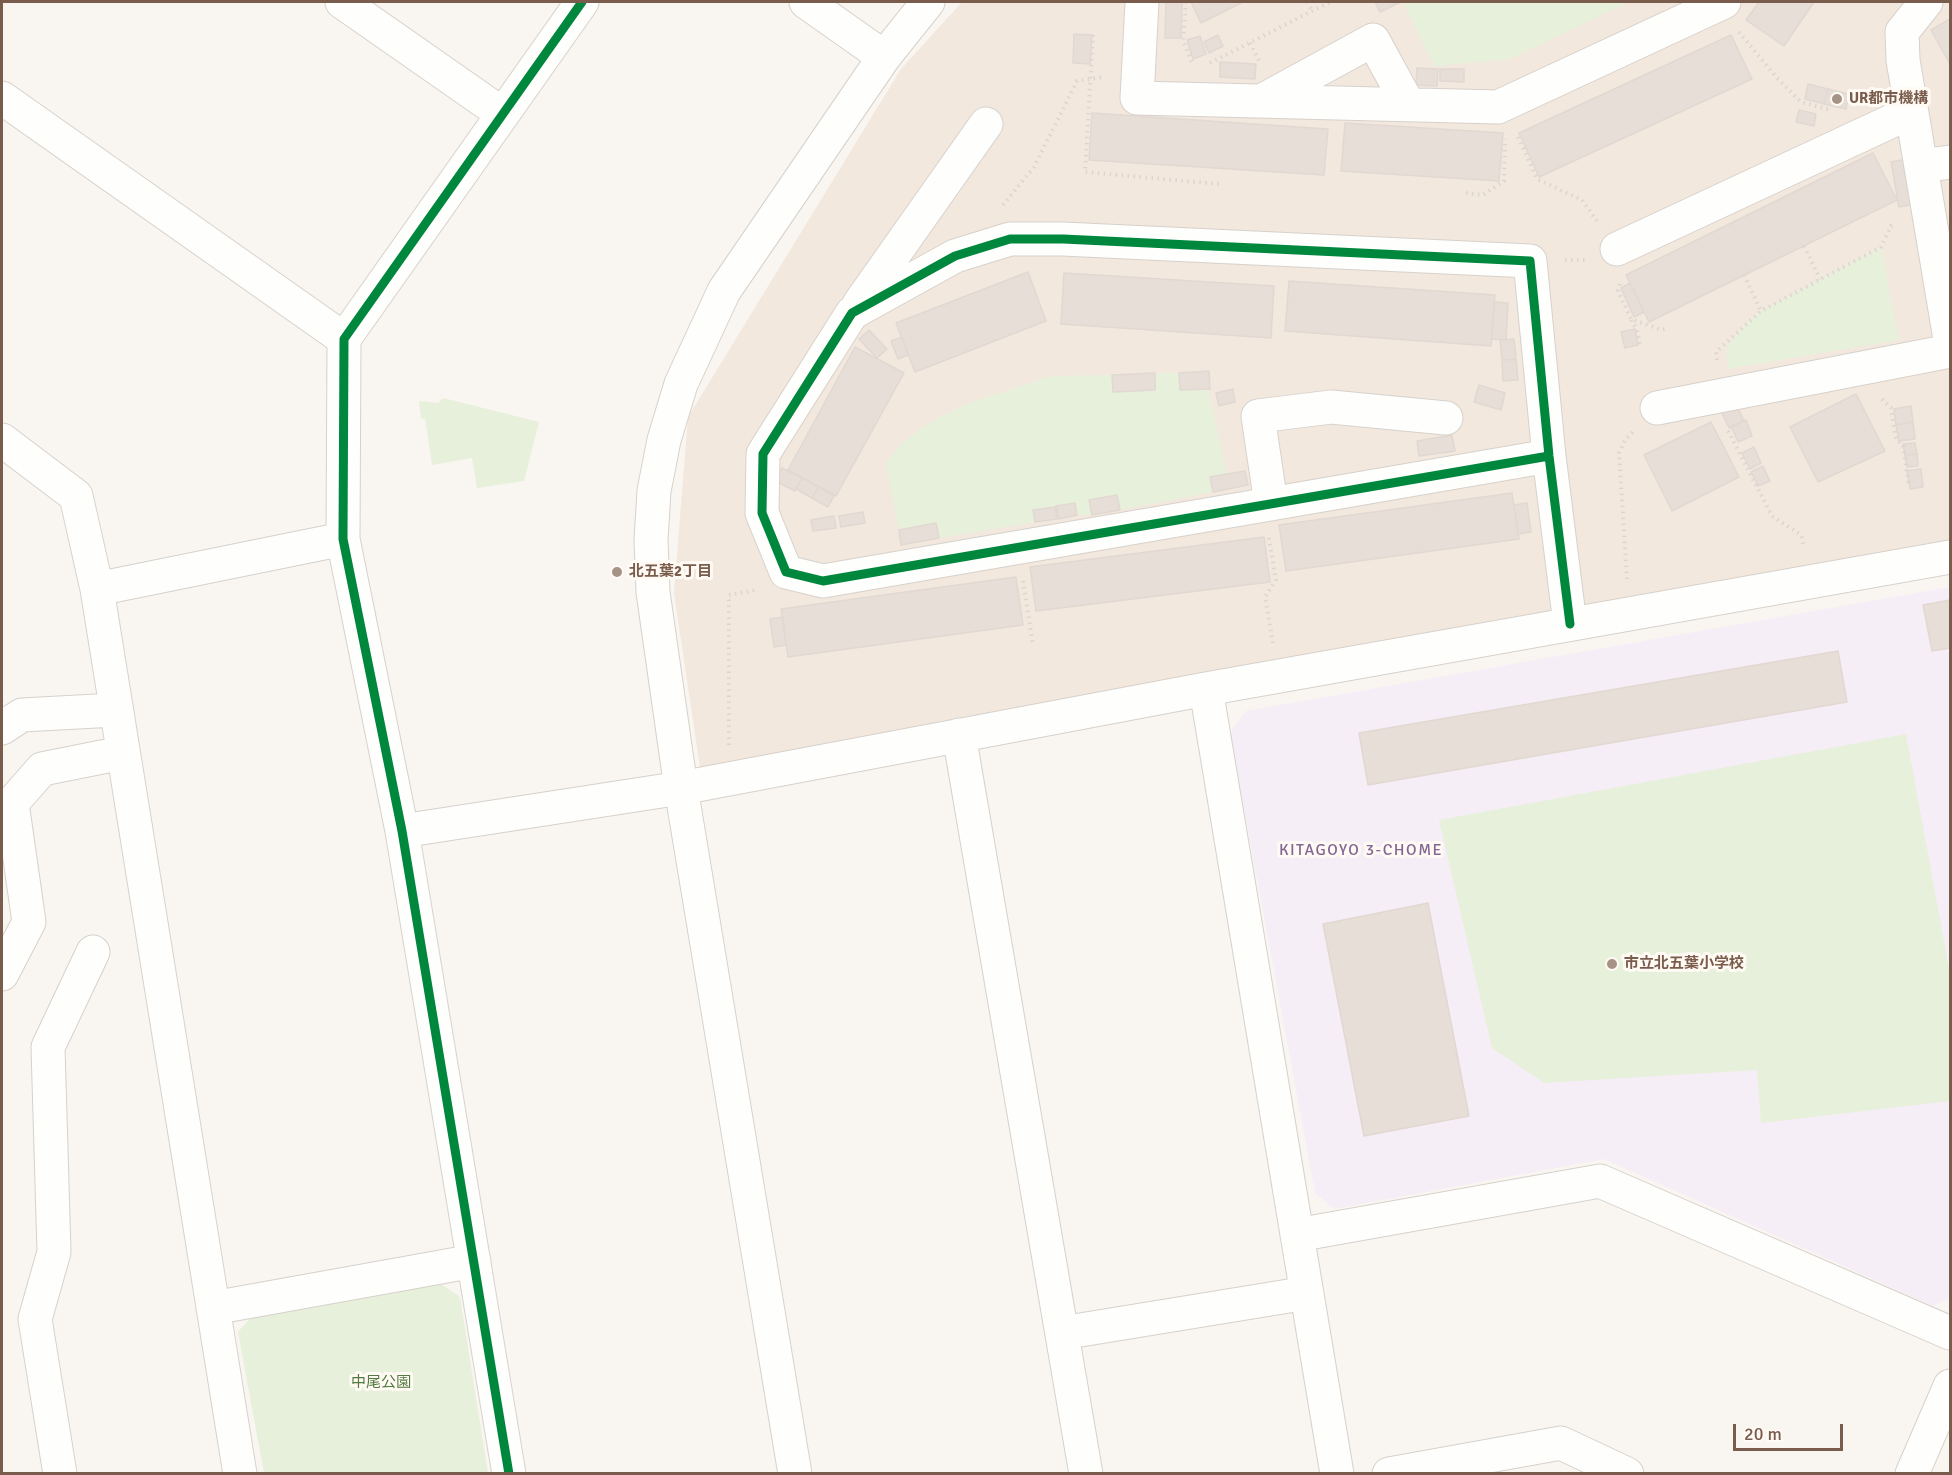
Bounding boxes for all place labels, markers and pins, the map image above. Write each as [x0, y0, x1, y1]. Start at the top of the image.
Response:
place label: UR都市機構 [1849, 90, 1928, 108]
marker: UR都市機構 [1830, 92, 1844, 106]
place label: 北五葉2丁目 [629, 563, 712, 581]
marker: 北五葉2丁目 [610, 565, 624, 579]
place label: 市立北五葉小学校 [1624, 955, 1744, 973]
marker: 市立北五葉小学校 [1605, 957, 1619, 971]

